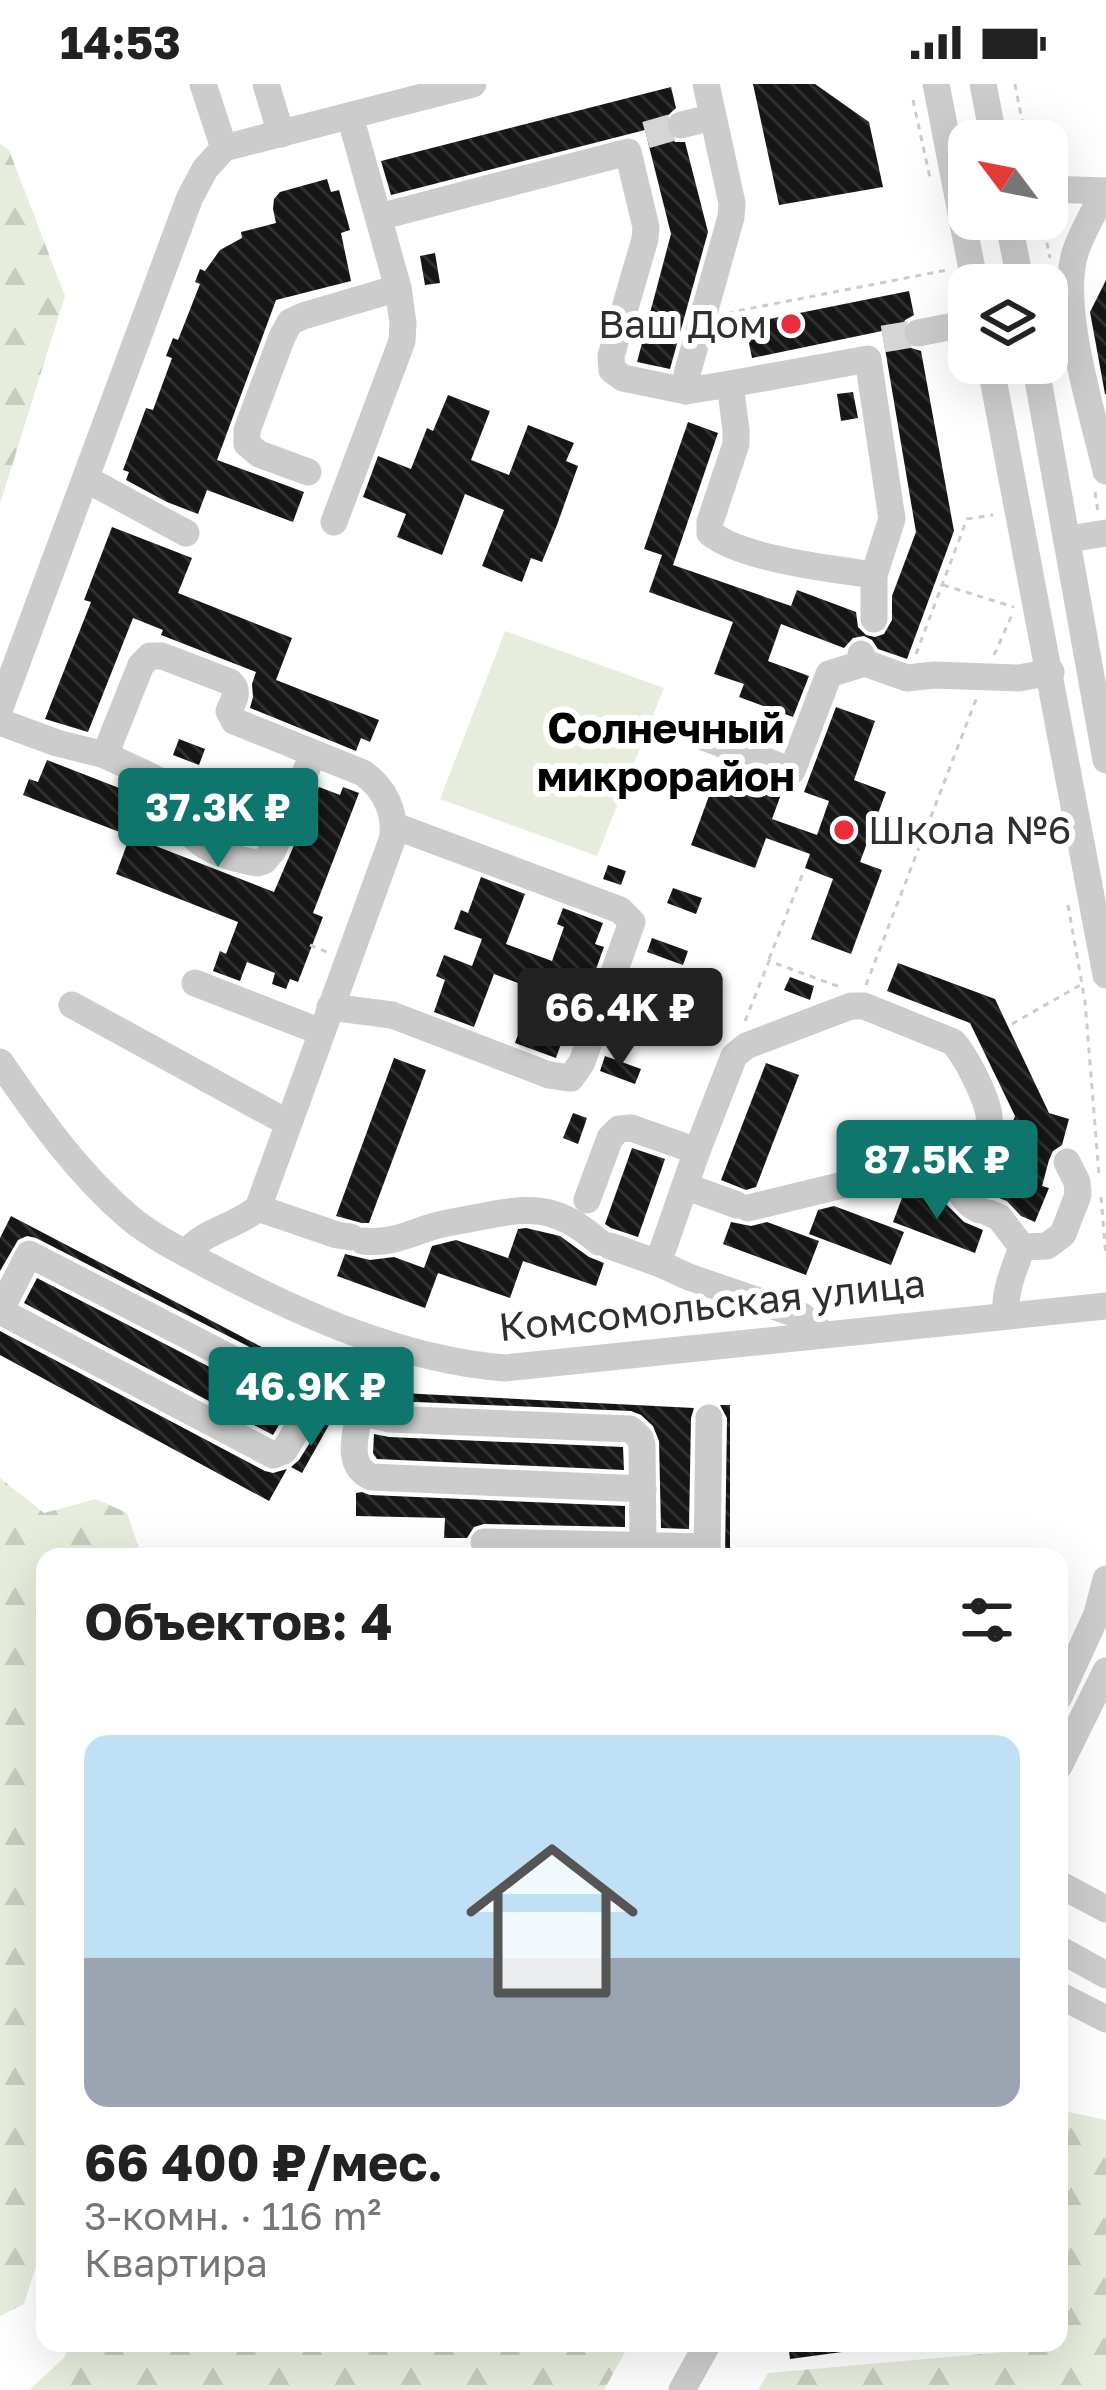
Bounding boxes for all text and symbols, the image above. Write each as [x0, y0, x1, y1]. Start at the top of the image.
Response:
text: 14:53 [60, 15, 181, 69]
north arrow [948, 120, 1068, 240]
map controls [948, 120, 1068, 384]
button: layers [948, 264, 1068, 384]
place label: Ваш Дом [598, 300, 767, 347]
marker: Ваш Дом [778, 311, 804, 337]
district label: Солнечный микрорайон [537, 702, 795, 800]
pin: 37.3K ₽ [107, 768, 329, 870]
text: 37.3K ₽ [145, 783, 291, 830]
place label: Школа №6 [868, 806, 1071, 853]
marker: Школа №6 [831, 817, 857, 843]
pin: 66.4K ₽ [509, 968, 731, 1070]
text: 66.4K ₽ [545, 983, 695, 1030]
pin: 87.5K ₽ [826, 1120, 1048, 1222]
text: 87.5K ₽ [864, 1135, 1010, 1182]
street label: Комсомольская улица [496, 1259, 928, 1350]
pin: 46.9K ₽ [200, 1347, 422, 1449]
text: 46.9K ₽ [236, 1362, 386, 1409]
icon: filters [954, 1587, 1020, 1653]
text: Объектов: 4 [84, 1590, 393, 1651]
icon: home [444, 1813, 660, 2029]
text: 66 400 ₽/мес. [84, 2131, 443, 2192]
text: 3-комн. · 116 m² [84, 2192, 381, 2239]
text: Квартира [84, 2239, 268, 2286]

